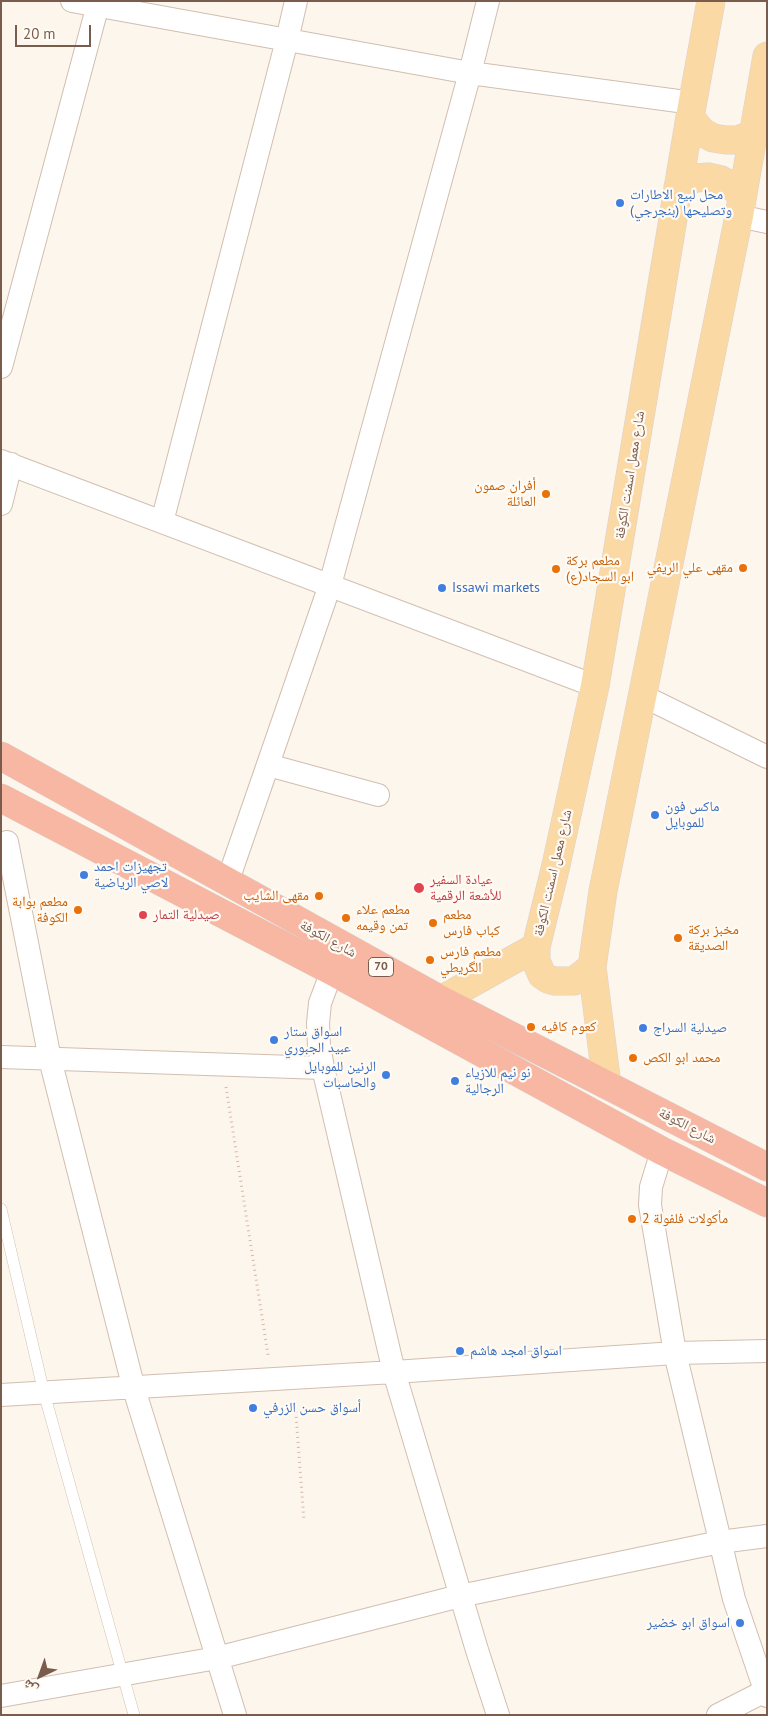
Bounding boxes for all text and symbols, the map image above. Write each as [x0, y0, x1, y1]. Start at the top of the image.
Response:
scale bar [18, 15, 94, 47]
text: 20 m [23, 24, 56, 43]
place label: محل لبيع الاطارات وتصليحها (بنجرجي) [630, 187, 732, 220]
marker: محل لبيع الاطارات وتصليحها (بنجرجي) [614, 197, 626, 209]
street label: شارع معمل اسمنت الكوفة [612, 410, 648, 540]
place label: أفران صمون العائلة [474, 478, 536, 511]
marker: أفران صمون العائلة [540, 488, 552, 500]
place label: مطعم بركة ابو السجاد(ع) [566, 553, 634, 586]
place label: مقهى علي الريفي [647, 560, 733, 576]
marker: مقهى علي الريفي [737, 562, 749, 574]
marker: مطعم بركة ابو السجاد(ع) [550, 563, 562, 575]
place label: Issawi markets [452, 580, 540, 596]
marker: Issawi markets [436, 582, 448, 594]
place label: ماكس فون للموبايل [665, 799, 719, 832]
street label: شارع معمل اسمنت الكوفة [530, 808, 576, 938]
marker: ماكس فون للموبايل [649, 809, 661, 821]
place label: تجهيزات احمد لاصي الرياضية [94, 859, 168, 892]
marker: تجهيزات احمد لاصي الرياضية [78, 869, 90, 881]
place label: عيادة السفير للأشعة الرقمية [430, 872, 502, 904]
marker: عيادة السفير للأشعة الرقمية [412, 881, 426, 895]
place label: مقهى الشايب [243, 888, 309, 904]
marker: مقهى الشايب [313, 890, 325, 902]
place label: مطعم بوابة الكوفة [12, 894, 68, 926]
place label: مطعم علاء تمن وقيمه [356, 902, 410, 934]
marker: مطعم بوابة الكوفة [72, 904, 84, 916]
place label: صيدلية التمار [153, 907, 220, 923]
place label: مطعم كباب فارس [443, 907, 500, 940]
marker: صيدلية التمار [137, 909, 149, 921]
marker: مطعم علاء تمن وقيمه [340, 912, 352, 924]
street label: شارع الكوفة [297, 917, 359, 961]
marker: مطعم كباب فارس [427, 917, 439, 929]
place label: مخبز بركة الصديقة [688, 922, 739, 954]
marker: مخبز بركة الصديقة [672, 932, 684, 944]
place label: مطعم فارس الگريطي [440, 944, 501, 976]
marker: مطعم فارس الگريطي [424, 954, 436, 966]
road number: 70 [368, 958, 394, 976]
place label: كعوم كافيه [541, 1019, 596, 1035]
place label: صيدلية السراج [653, 1020, 727, 1036]
marker: كعوم كافيه [525, 1021, 537, 1033]
marker: صيدلية السراج [637, 1022, 649, 1034]
place label: اسواق ستار عبيد الجبوري [284, 1024, 351, 1056]
marker: اسواق ستار عبيد الجبوري [268, 1034, 280, 1046]
place label: محمد ابو الكص [643, 1050, 720, 1066]
marker: محمد ابو الكص [627, 1052, 639, 1064]
place label: الرنين للموبايل والحاسبات [304, 1059, 376, 1092]
place label: نو نيم للازياء الرجالية [465, 1065, 531, 1098]
marker: الرنين للموبايل والحاسبات [380, 1069, 392, 1081]
marker: نو نيم للازياء الرجالية [449, 1075, 461, 1087]
street label: شارع الكوفة [656, 1104, 718, 1148]
place label: مأكولات فلفولة 2 [642, 1211, 728, 1227]
marker: مأكولات فلفولة 2 [626, 1213, 638, 1225]
place label: اسواق امجد هاشم [470, 1343, 562, 1359]
marker: اسواق امجد هاشم [454, 1345, 466, 1357]
place label: أسواق حسن الزرفي [263, 1400, 361, 1416]
marker: أسواق حسن الزرفي [247, 1402, 259, 1414]
place label: اسواق ابو خضير [647, 1615, 730, 1631]
marker: اسواق ابو خضير [734, 1617, 746, 1629]
north arrow [15, 1651, 65, 1701]
text: ش [18, 1675, 42, 1699]

